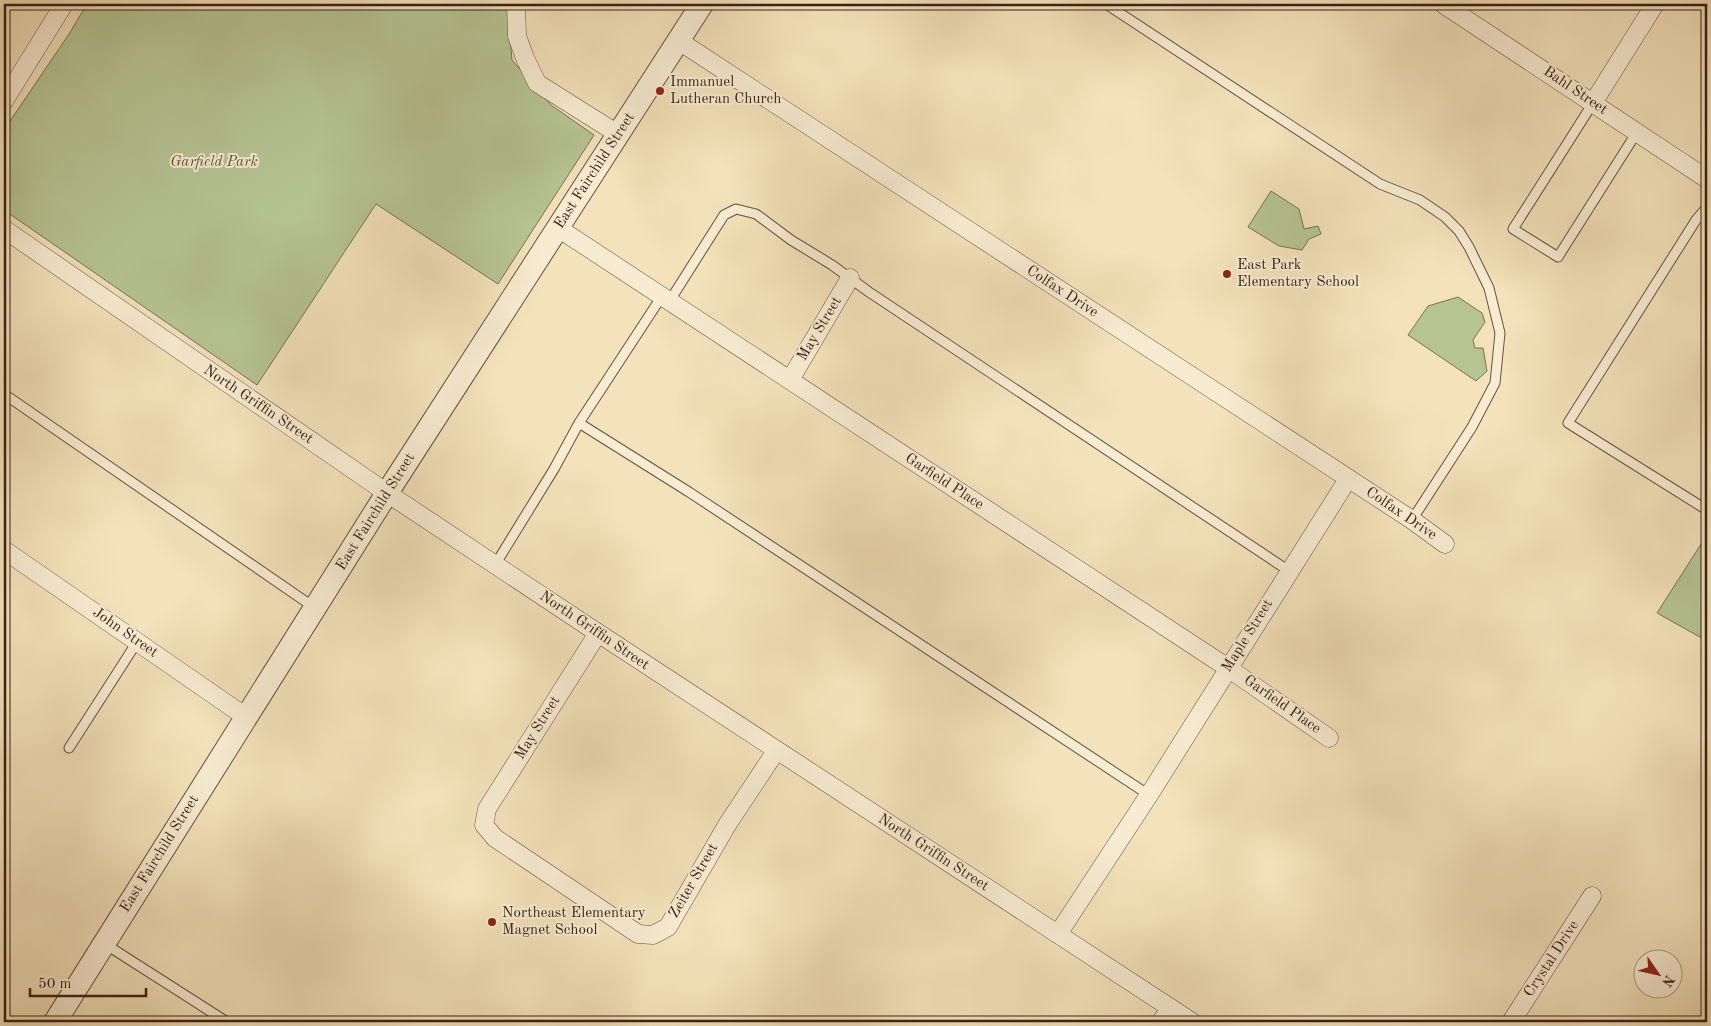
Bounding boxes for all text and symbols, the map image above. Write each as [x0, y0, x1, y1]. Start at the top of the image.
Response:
street label: Bahl Street [1540, 64, 1610, 118]
place label: Immanuel Lutheran Church [670, 75, 781, 107]
marker: Immanuel Lutheran Church [654, 85, 666, 97]
street label: East Fairchild Street [552, 110, 638, 232]
park label: Garfield Park [170, 155, 258, 170]
place label: East Park Elementary School [1237, 258, 1359, 290]
street label: Colfax Drive [1024, 263, 1101, 321]
marker: East Park Elementary School [1221, 268, 1233, 280]
street label: May Street [795, 294, 845, 364]
street label: North Griffin Street [200, 363, 316, 447]
street label: East Fairchild Street [334, 451, 418, 573]
street label: Garfield Place [902, 451, 986, 513]
street label: Colfax Drive [1363, 485, 1439, 543]
street label: North Griffin Street [536, 589, 652, 673]
street label: Maple Street [1220, 597, 1276, 675]
street label: John Street [90, 605, 160, 661]
street label: Garfield Place [1241, 673, 1323, 737]
street label: May Street [513, 694, 563, 762]
street label: East Fairchild Street [118, 793, 202, 915]
street label: North Griffin Street [875, 812, 991, 894]
street label: Zeiter Street [667, 841, 721, 921]
place label: Northeast Elementary Magnet School [502, 906, 646, 938]
marker: Northeast Elementary Magnet School [486, 916, 498, 928]
street label: Crystal Drive [1522, 918, 1582, 1000]
north arrow [1634, 948, 1684, 998]
scale bar [30, 966, 146, 998]
text: N [1659, 972, 1677, 989]
text: 50 m [38, 977, 72, 992]

